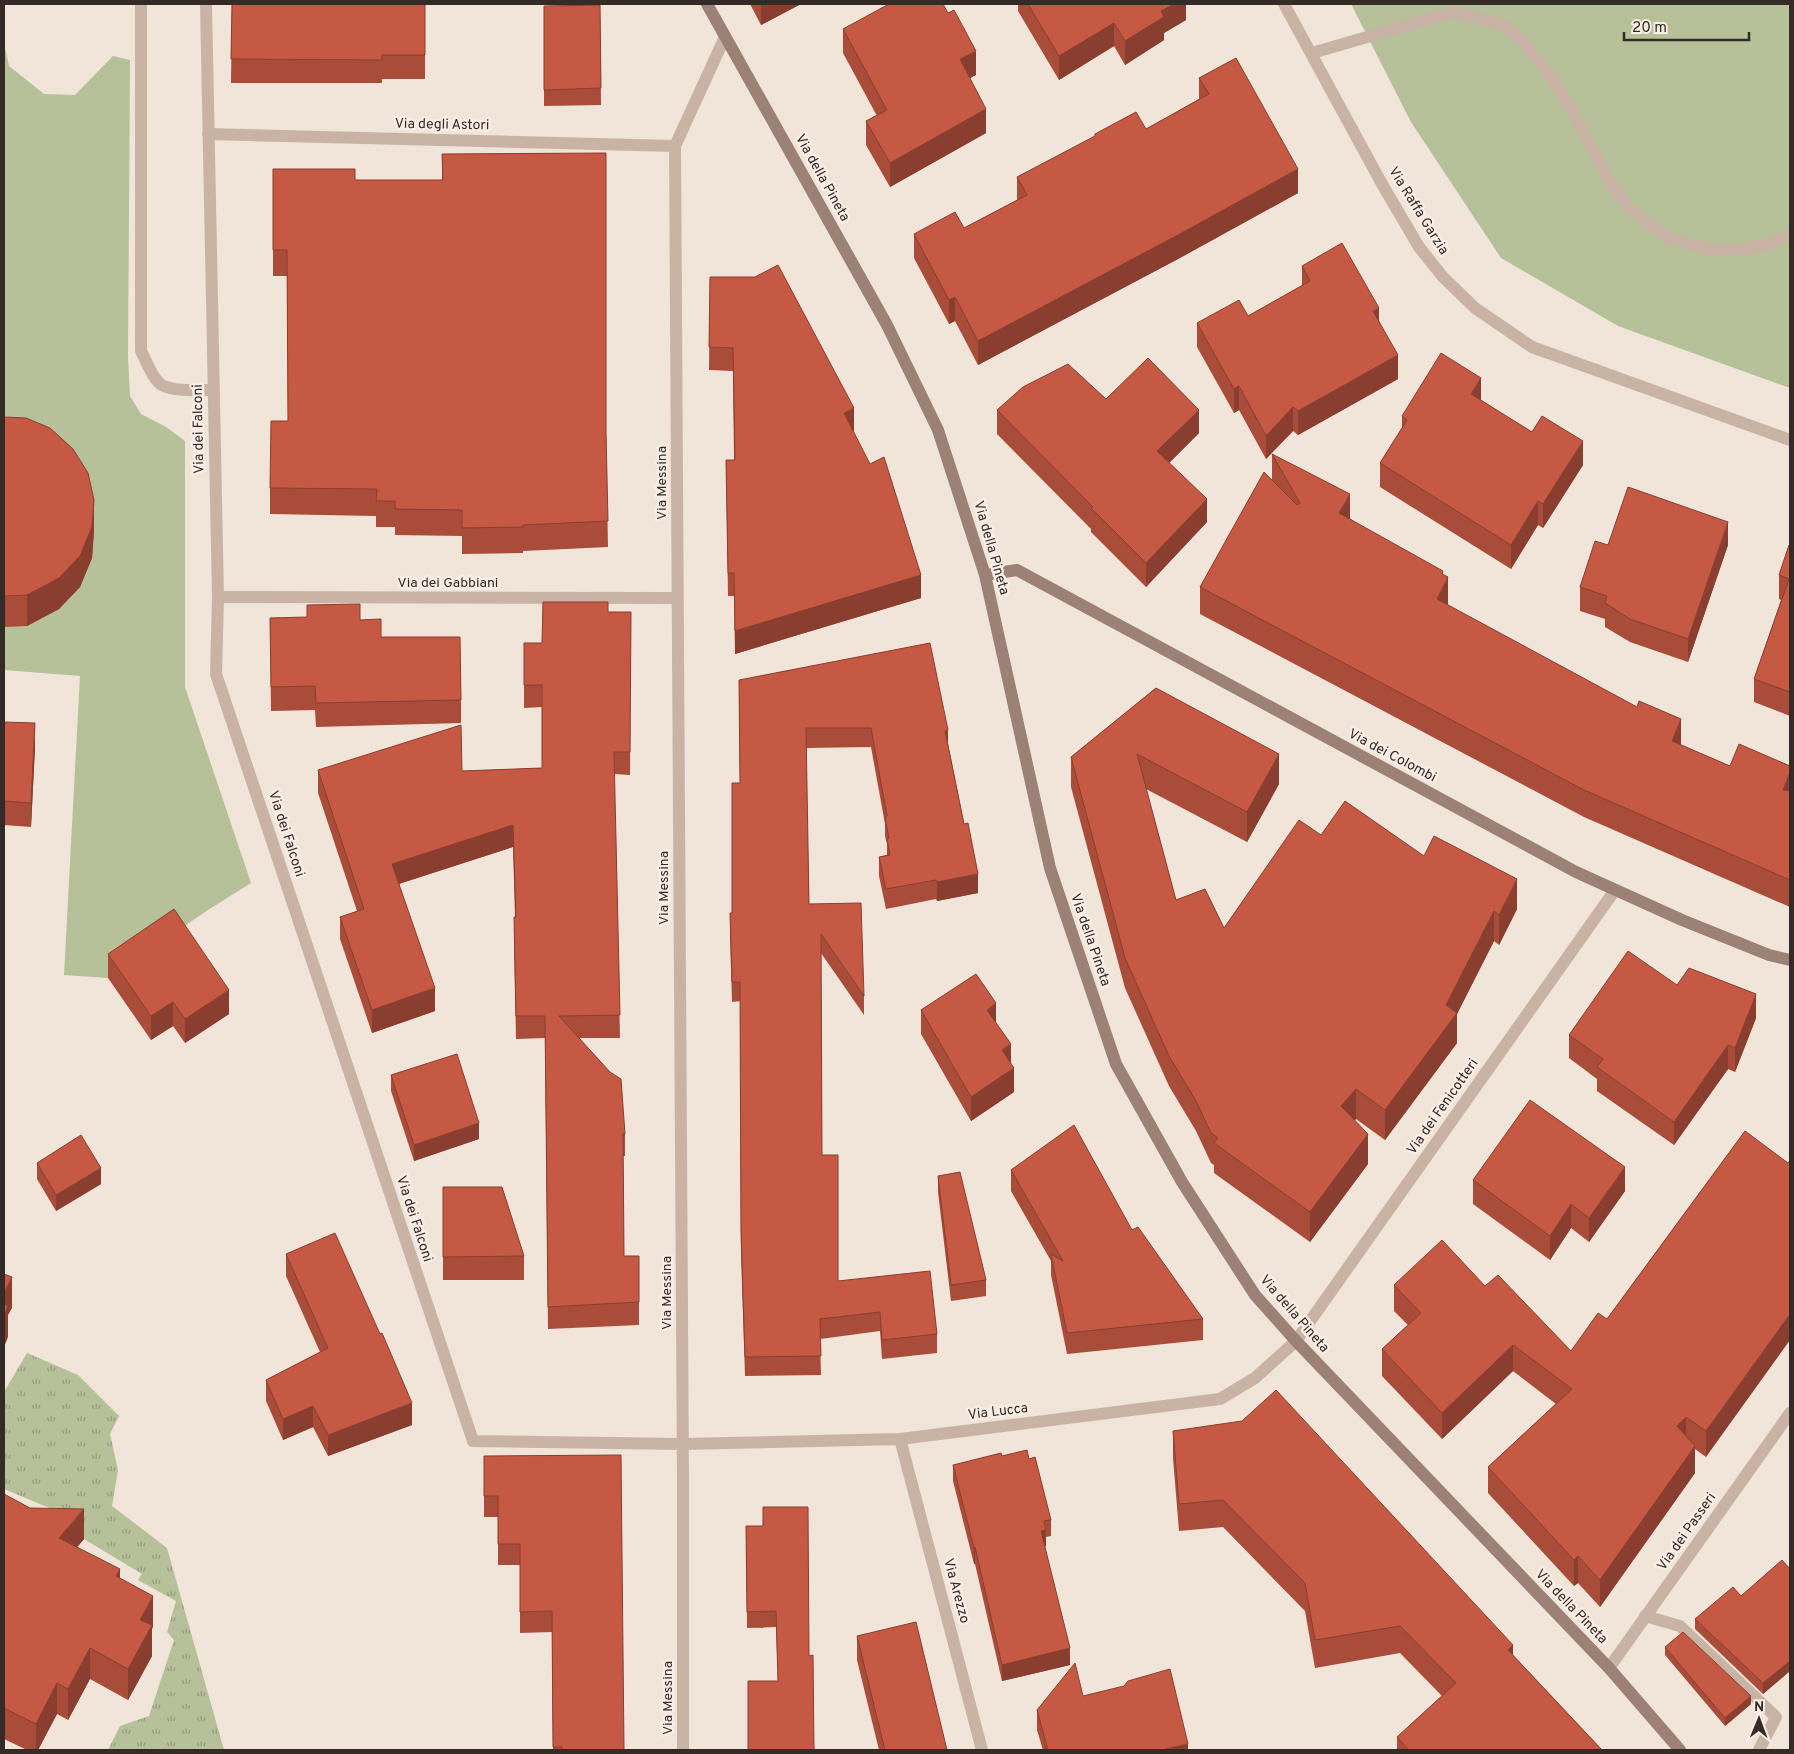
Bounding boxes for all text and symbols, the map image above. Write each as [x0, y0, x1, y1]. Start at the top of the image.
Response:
scale bar [1624, 10, 1749, 42]
text: 20 m [1632, 19, 1667, 38]
street label: Via degli Astori [395, 116, 489, 134]
street label: Via della Pineta [791, 131, 853, 225]
street label: Via Raffa Garzia [1384, 164, 1452, 258]
street label: Via dei Falconi [190, 384, 208, 474]
street label: Via Messina [654, 446, 671, 520]
street label: Via della Pineta [969, 499, 1013, 597]
street label: Via dei Gabbiani [398, 575, 498, 592]
street label: Via dei Colombi [1345, 726, 1439, 786]
street label: Via dei Falconi [264, 789, 308, 879]
street label: Via Messina [656, 851, 673, 925]
street label: Via della Pineta [1066, 891, 1114, 989]
street label: Via dei Fenicotteri [1404, 1056, 1482, 1158]
street label: Via dei Falconi [392, 1174, 436, 1264]
street label: Via Messina [659, 1256, 676, 1330]
street label: Via della Pineta [1256, 1272, 1332, 1356]
street label: Via Lucca [967, 1400, 1029, 1424]
street label: Via dei Passeri [1654, 1490, 1720, 1574]
street label: Via Arezzo [939, 1557, 973, 1626]
street label: Via della Pineta [1531, 1566, 1611, 1648]
street label: Via Messina [660, 1661, 677, 1735]
north arrow [1734, 1694, 1784, 1744]
text: N [1754, 1699, 1764, 1716]

